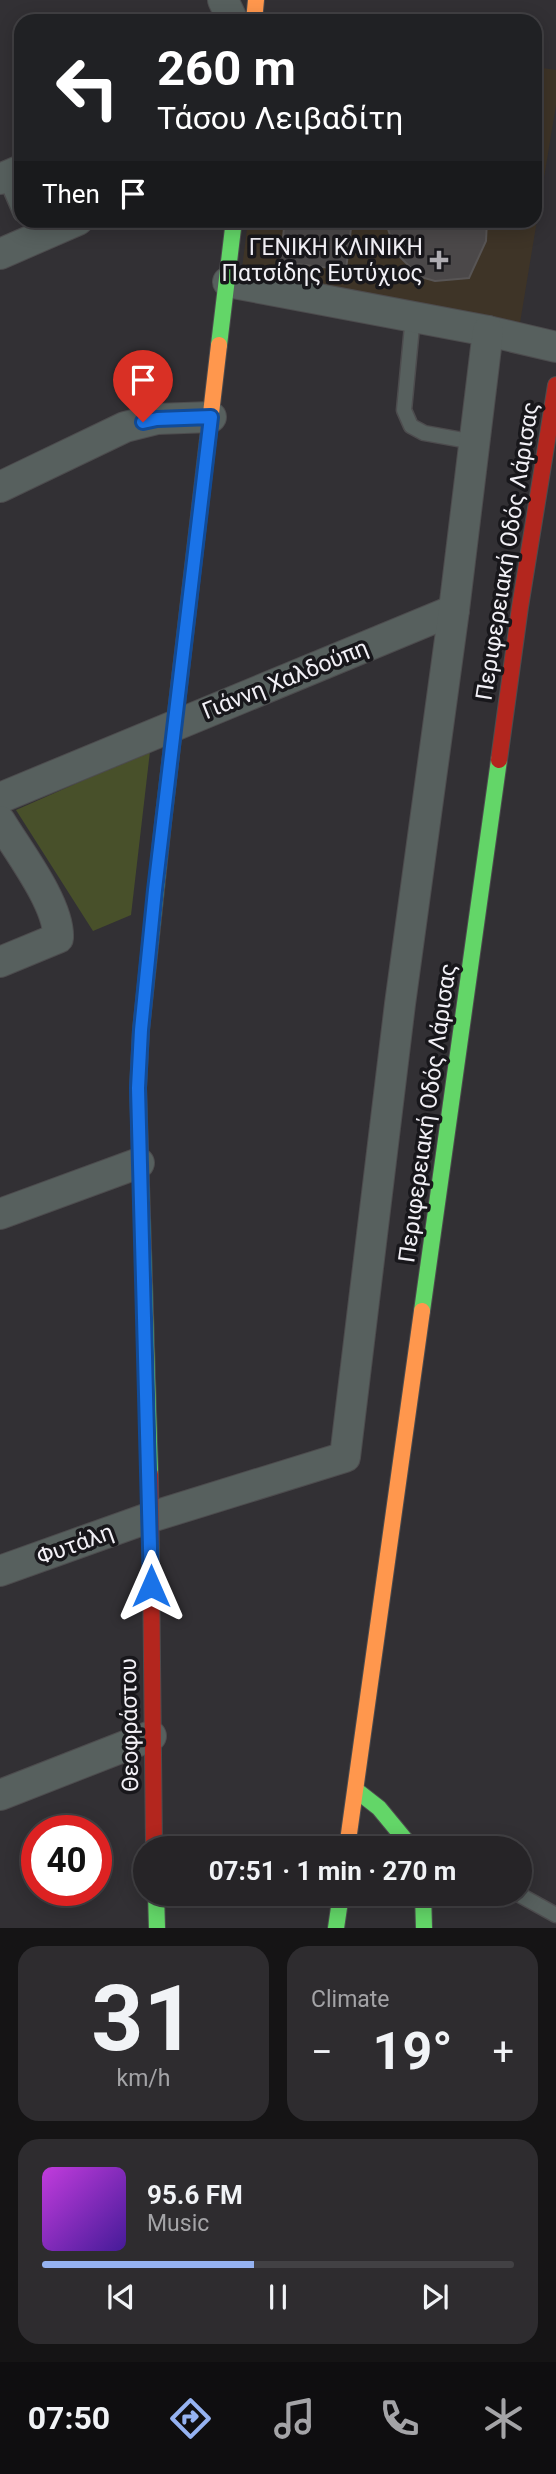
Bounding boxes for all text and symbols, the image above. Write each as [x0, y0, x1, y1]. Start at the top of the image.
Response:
text: 260 m [157, 40, 296, 97]
icon: left [42, 42, 133, 133]
text: Τάσου Λειβαδίτη [157, 99, 403, 137]
icon: arrive [114, 175, 152, 213]
text: Then [42, 179, 100, 209]
place label: ΓΕΝΙΚΗ ΚΛΙΝΙΚΗ Πατσίδης Ευτύχιος [222, 234, 423, 287]
marker: ΓΕΝΙΚΗ ΚΛΙΝΙΚΗ Πατσίδης Ευτύχιος [429, 250, 449, 270]
pin [113, 350, 173, 422]
icon: arrive [124, 361, 162, 399]
street label: Περιφερειακή Οδός Λάρισας [471, 400, 544, 702]
street label: Γιάννη Χαλδούπη [198, 634, 372, 725]
street label: Περιφερειακή Οδός Λάρισας [393, 962, 462, 1264]
street label: Φυτάλη [33, 1518, 117, 1571]
position arrow [114, 1549, 188, 1623]
street label: Θεοφράστου [115, 1658, 144, 1792]
speed limit sign: 40 [21, 1815, 112, 1906]
text: 07:51 · 1 min · 270 m [209, 1856, 456, 1886]
text: 31 [91, 1966, 196, 2072]
text: Climate [311, 1986, 390, 2013]
text: 19° [373, 2021, 453, 2082]
text: − [311, 2030, 333, 2074]
text: + [492, 2030, 514, 2074]
text: km/h [117, 2065, 171, 2092]
text: 95.6 FM [147, 2180, 243, 2210]
text: Music [147, 2210, 209, 2237]
icon: previous [102, 2278, 140, 2316]
icon: pause [259, 2278, 297, 2316]
icon: next [416, 2278, 454, 2316]
icon: directions [166, 2394, 215, 2443]
icon: music [270, 2394, 319, 2443]
icon: phone [375, 2394, 424, 2443]
icon: climate [479, 2394, 528, 2443]
text: 07:50 [28, 2399, 110, 2437]

